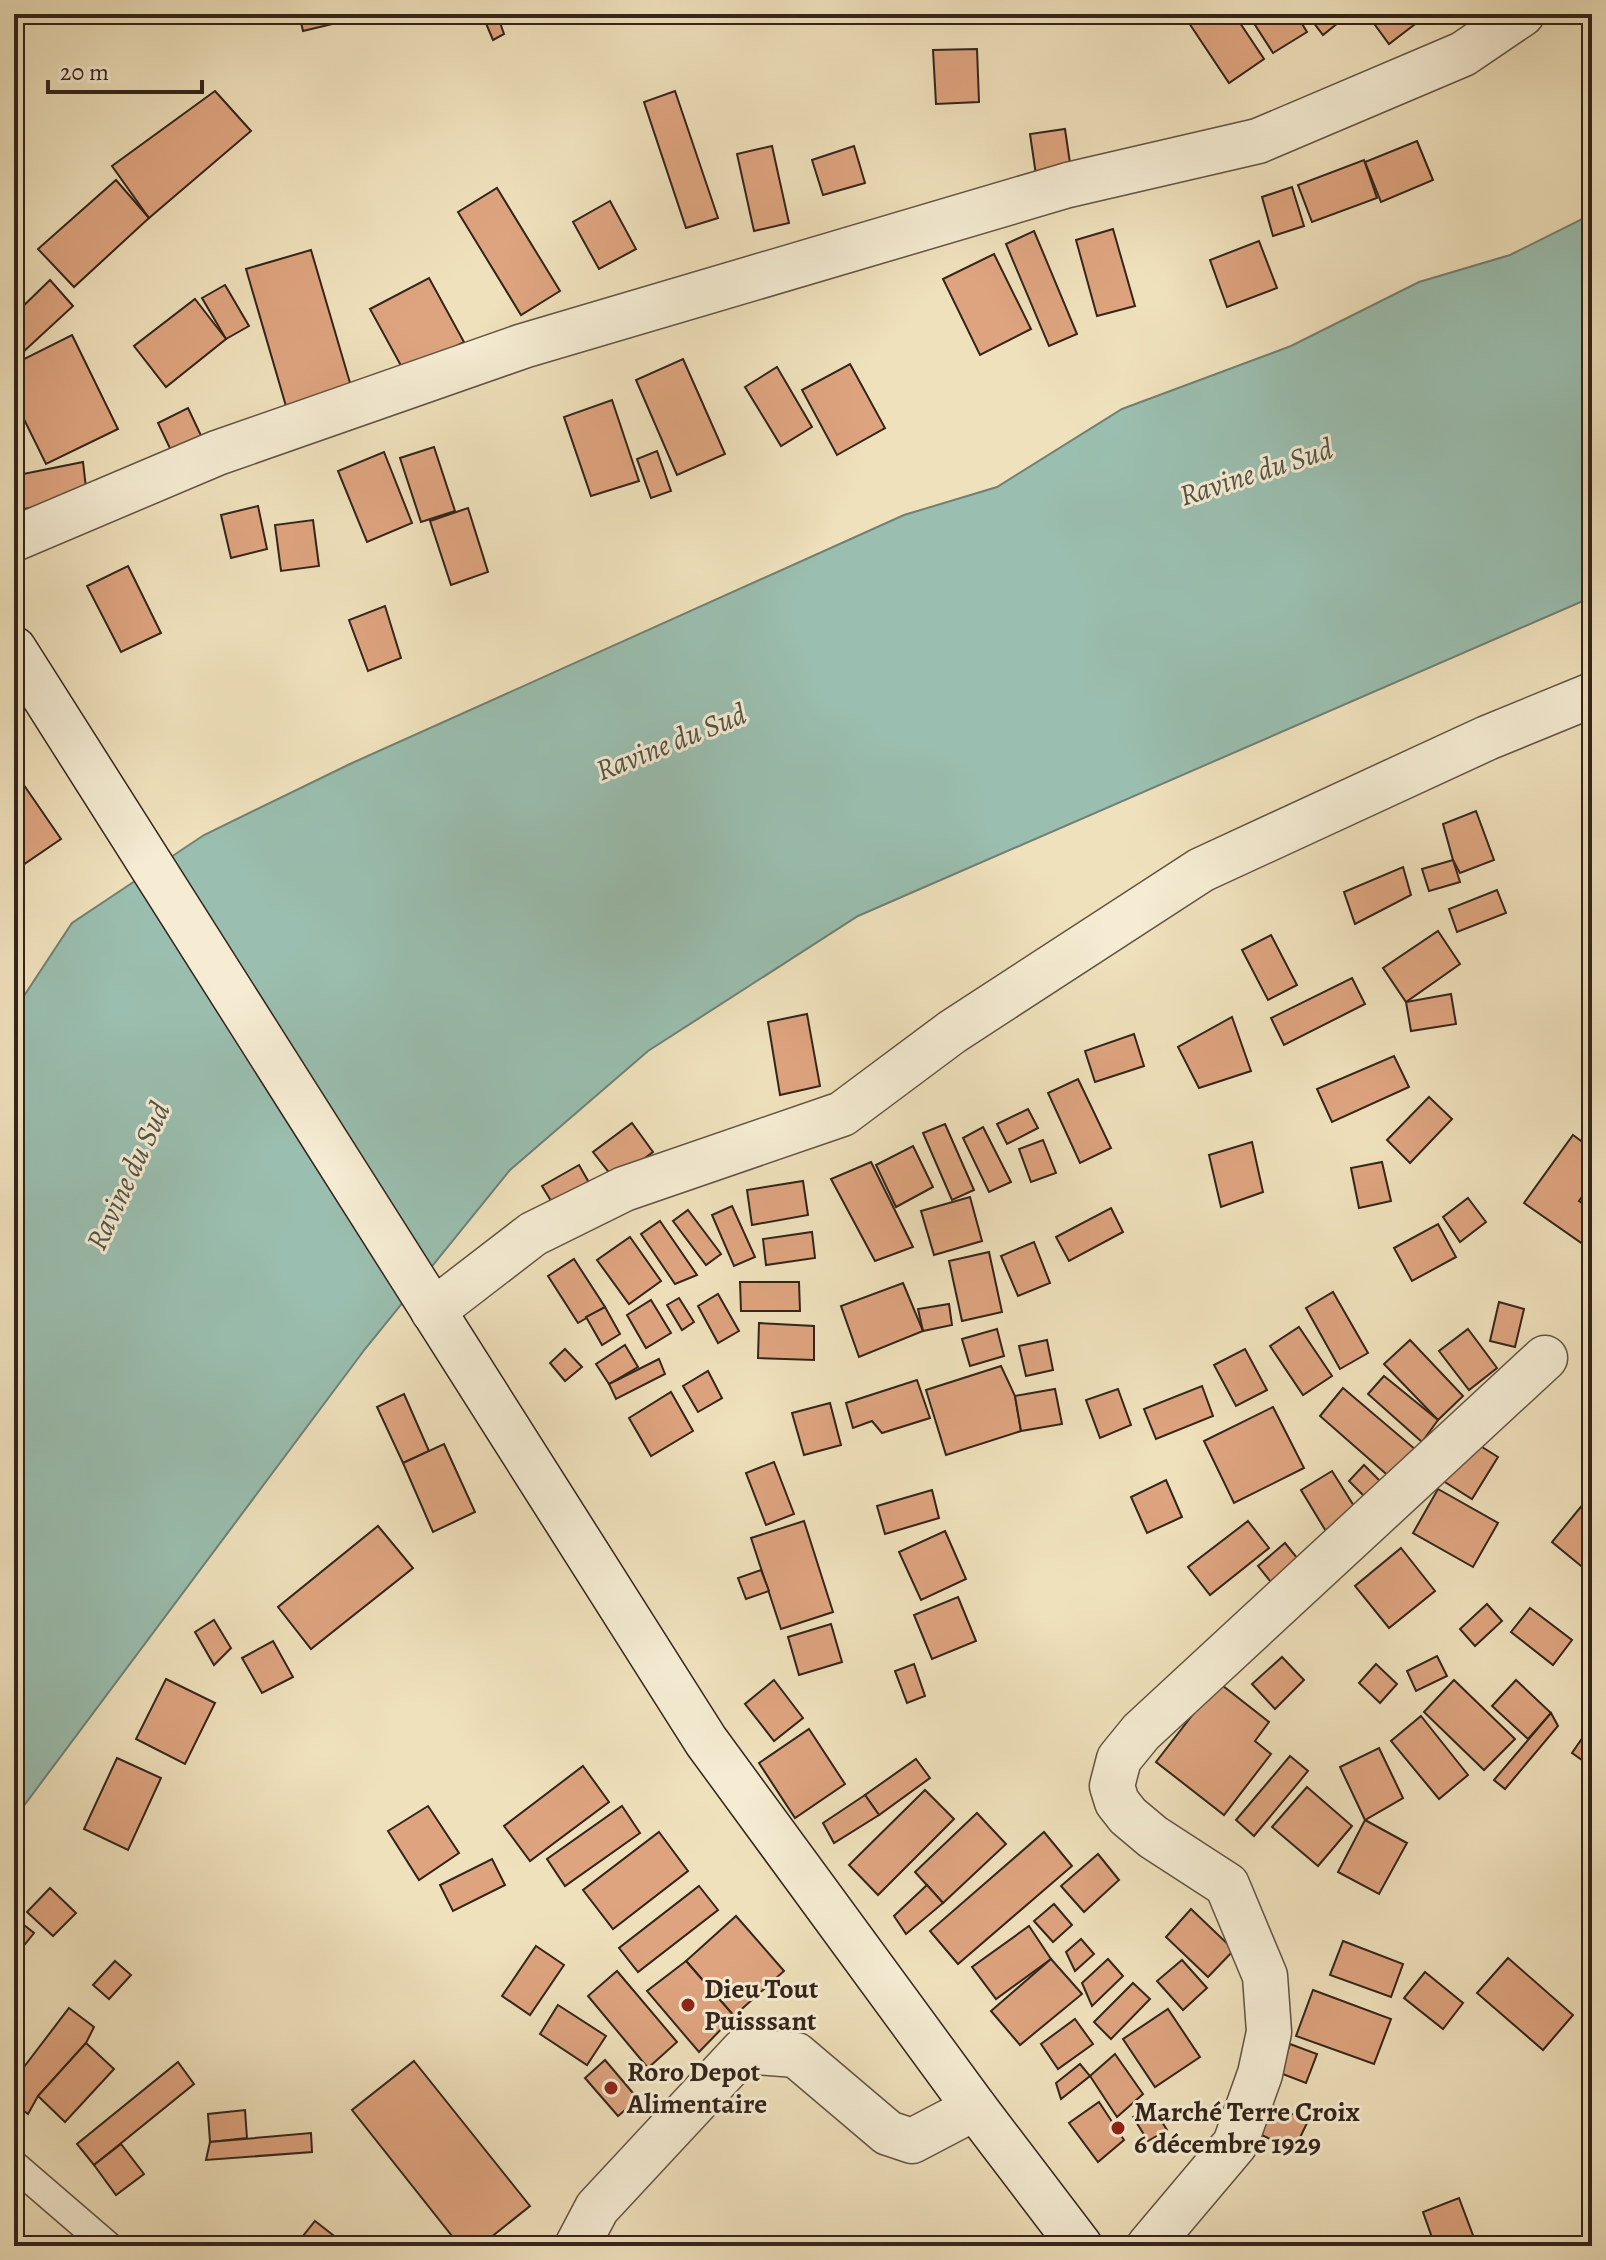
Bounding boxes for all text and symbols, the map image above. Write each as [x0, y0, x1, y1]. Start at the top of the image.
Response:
scale bar [48, 44, 202, 94]
text: 20 m [60, 56, 109, 88]
water label: Ravine du Sud [1174, 428, 1338, 516]
water label: Ravine du Sud [590, 694, 752, 790]
water label: Ravine du Sud [76, 1095, 180, 1257]
place label: Dieu Tout Puisssant [704, 1970, 818, 2040]
marker: Dieu Tout Puisssant [679, 1996, 697, 2014]
place label: Roro Depot Alimentaire [626, 2053, 767, 2123]
marker: Roro Depot Alimentaire [602, 2079, 620, 2097]
place label: Marché Terre Croix 6 décembre 1929 [1134, 2093, 1360, 2163]
marker: Marché Terre Croix 6 décembre 1929 [1109, 2119, 1127, 2137]

